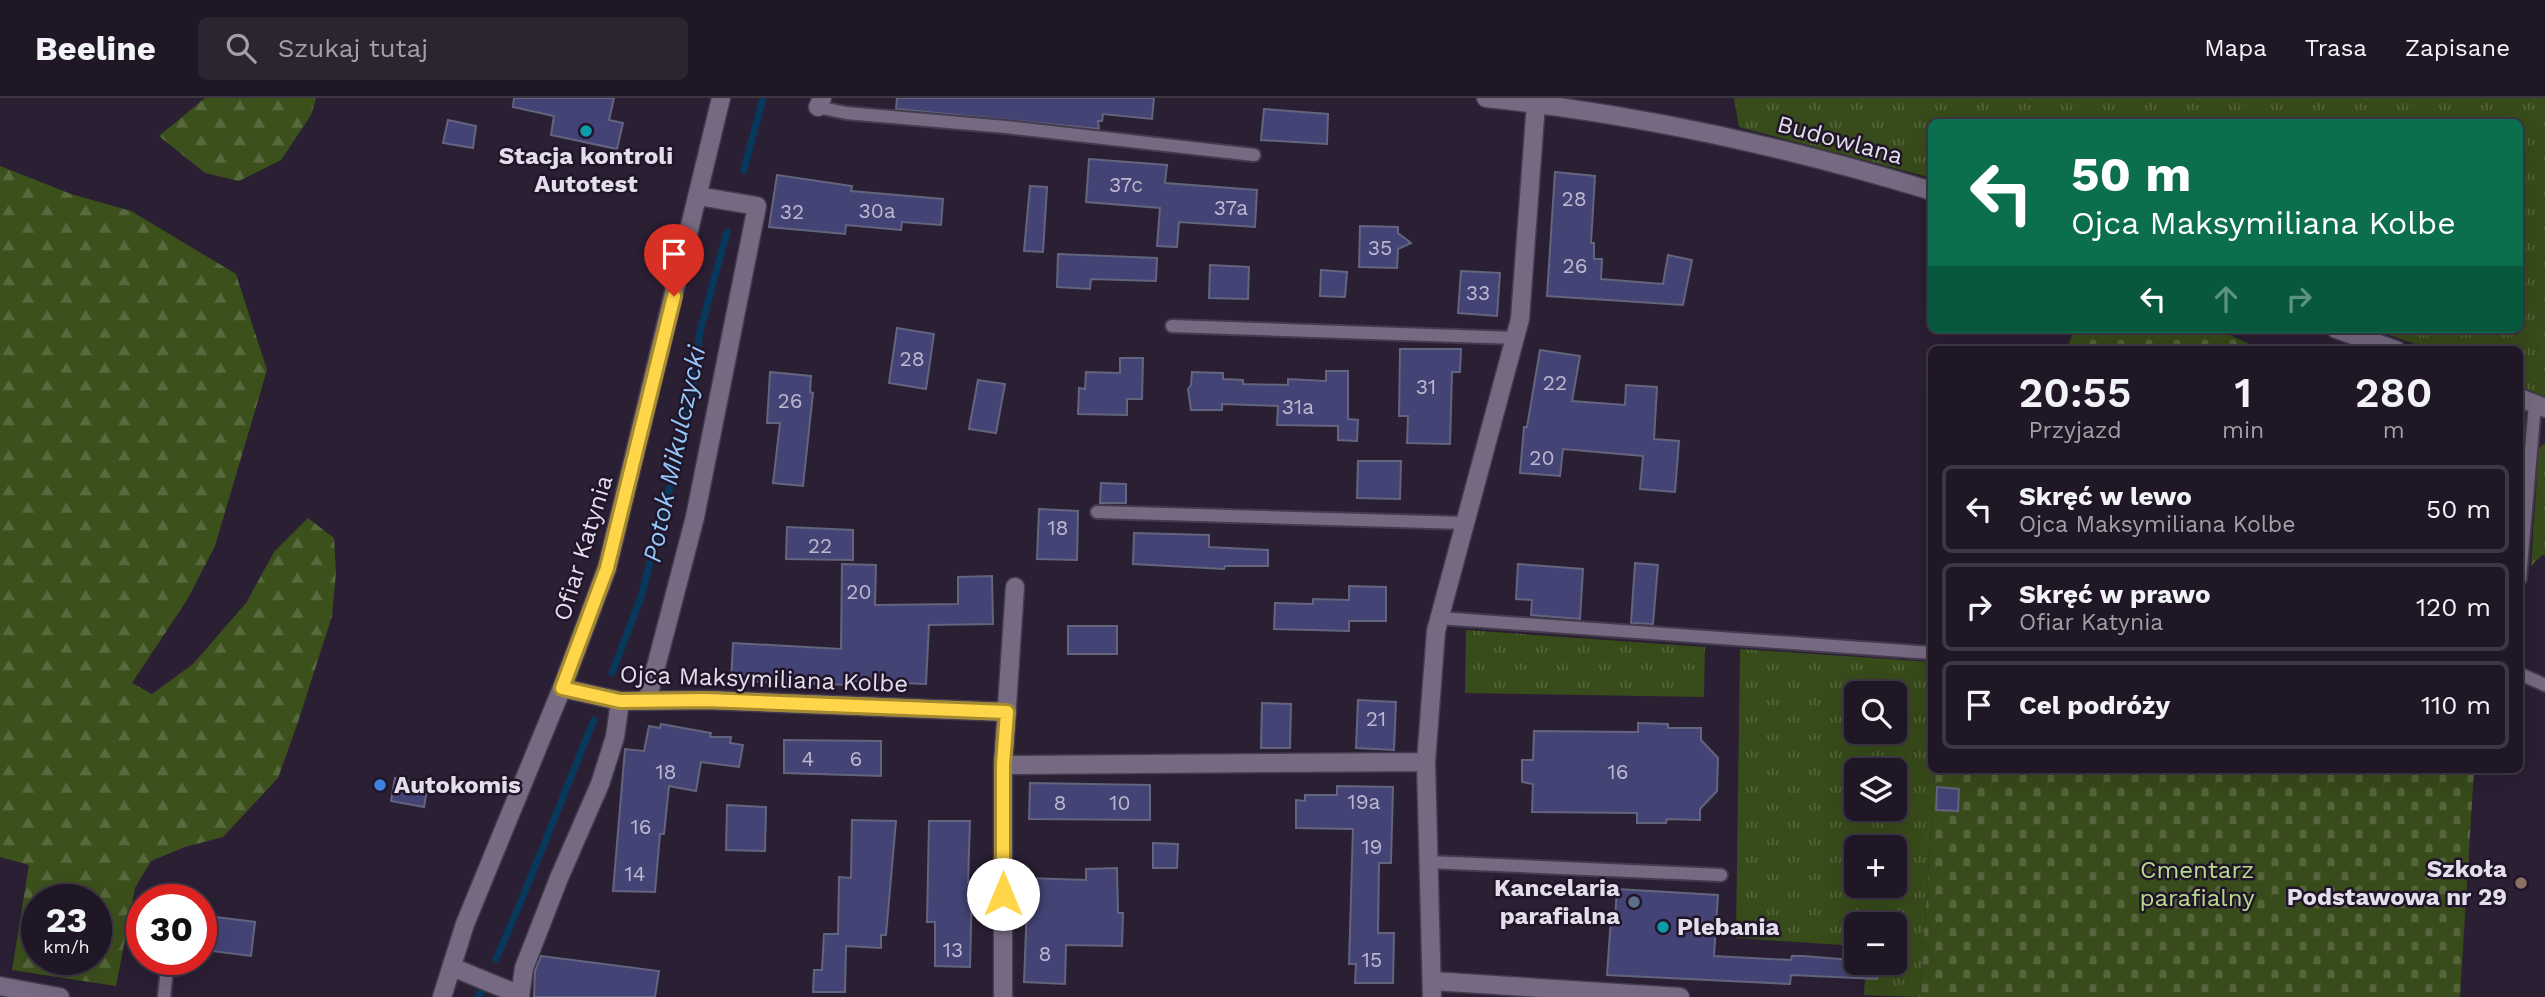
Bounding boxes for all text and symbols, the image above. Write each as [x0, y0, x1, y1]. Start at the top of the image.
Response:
search box [198, 17, 688, 80]
text: Beeline [35, 29, 156, 68]
icon: search [222, 29, 260, 67]
text: Szukaj tutaj [278, 33, 428, 63]
text: Mapa [2204, 34, 2267, 62]
text: Trasa [2305, 34, 2367, 62]
text: Zapisane [2405, 34, 2510, 62]
street label: Budowlana [1774, 110, 1906, 170]
marker: Stacja kontroli Autotest [578, 123, 594, 139]
place label: Stacja kontroli Autotest [499, 142, 673, 198]
text: 50 m [2071, 145, 2191, 203]
icon: left [1956, 147, 2047, 238]
house number: 37c [1109, 172, 1143, 197]
house number: 28 [1561, 186, 1587, 211]
house number: 37a [1214, 195, 1248, 220]
house number: 30a [858, 198, 896, 223]
house number: 32 [780, 199, 804, 224]
text: Ojca Maksymiliana Kolbe [2071, 204, 2456, 242]
pin [644, 224, 704, 296]
icon: arrive [655, 235, 693, 273]
house number: 35 [1368, 235, 1392, 260]
house number: 26 [1562, 253, 1588, 278]
house number: 33 [1466, 280, 1490, 305]
icon: left [2134, 280, 2172, 318]
icon: ahead [2207, 280, 2245, 318]
icon: right [2280, 280, 2318, 318]
water label: Potok Mikulczycki [636, 342, 712, 565]
house number: 28 [899, 346, 925, 371]
text: 20:55 [2018, 368, 2132, 417]
text: 1 [2234, 368, 2252, 417]
text: 280 [2355, 368, 2432, 417]
house number: 22 [1543, 370, 1567, 395]
house number: 31 [1416, 374, 1436, 399]
house number: 26 [777, 388, 803, 413]
house number: 31a [1282, 394, 1314, 419]
text: Przyjazd [2028, 417, 2122, 444]
text: min [2222, 417, 2264, 444]
text: m [2383, 417, 2405, 444]
house number: 20 [1529, 445, 1555, 470]
street label: Ofiar Katynia [548, 472, 618, 624]
text: Skręć w lewo [2019, 481, 2192, 511]
icon: left [1960, 490, 1998, 528]
text: 50 m [2426, 494, 2491, 524]
text: Ojca Maksymiliana Kolbe [2019, 511, 2295, 538]
house number: 18 [1047, 515, 1069, 540]
house number: 22 [808, 533, 832, 558]
house number: 20 [846, 579, 872, 604]
text: Skręć w prawo [2019, 579, 2211, 609]
icon: right [1960, 588, 1998, 626]
text: 120 m [2416, 592, 2491, 622]
text: Ofiar Katynia [2019, 609, 2163, 636]
street label: Ojca Maksymiliana Kolbe [619, 660, 909, 698]
map controls [1844, 681, 1907, 975]
button: search [1844, 681, 1907, 744]
icon: arrive [1960, 686, 1998, 724]
text: Cel podróży [2019, 690, 2170, 720]
text: 110 m [2421, 690, 2491, 720]
house number: 21 [1366, 706, 1386, 731]
house number: 4 [802, 746, 814, 771]
house number: 6 [850, 746, 862, 771]
button: layers [1844, 758, 1907, 821]
house number: 18 [655, 759, 677, 784]
house number: 16 [1608, 759, 1628, 784]
place label: Autokomis [394, 771, 521, 799]
marker: Autokomis [372, 777, 388, 793]
house number: 19a [1347, 789, 1381, 814]
house number: 8 [1054, 790, 1066, 815]
house number: 10 [1109, 790, 1131, 815]
house number: 16 [631, 814, 651, 839]
house number: 19 [1361, 834, 1383, 859]
button: + [1844, 835, 1907, 898]
place label: Szkoła Podstawowa nr 29 [2287, 855, 2507, 911]
park label: Cmentarz parafialny [2139, 856, 2255, 912]
position arrow [966, 857, 1040, 931]
house number: 14 [624, 861, 646, 886]
place label: Kancelaria parafialna [1494, 874, 1620, 930]
marker: Szkoła Podstawowa nr 29 [2513, 875, 2529, 891]
speed limit sign: 30 [126, 884, 217, 975]
marker: Kancelaria parafialna [1626, 894, 1642, 910]
text: 23 [46, 899, 87, 941]
button: − [1844, 912, 1907, 975]
place label: Plebania [1677, 913, 1779, 941]
marker: Plebania [1655, 919, 1671, 935]
text: km/h [43, 936, 90, 957]
house number: 13 [943, 937, 963, 962]
house number: 8 [1039, 941, 1051, 966]
house number: 15 [1362, 947, 1382, 972]

